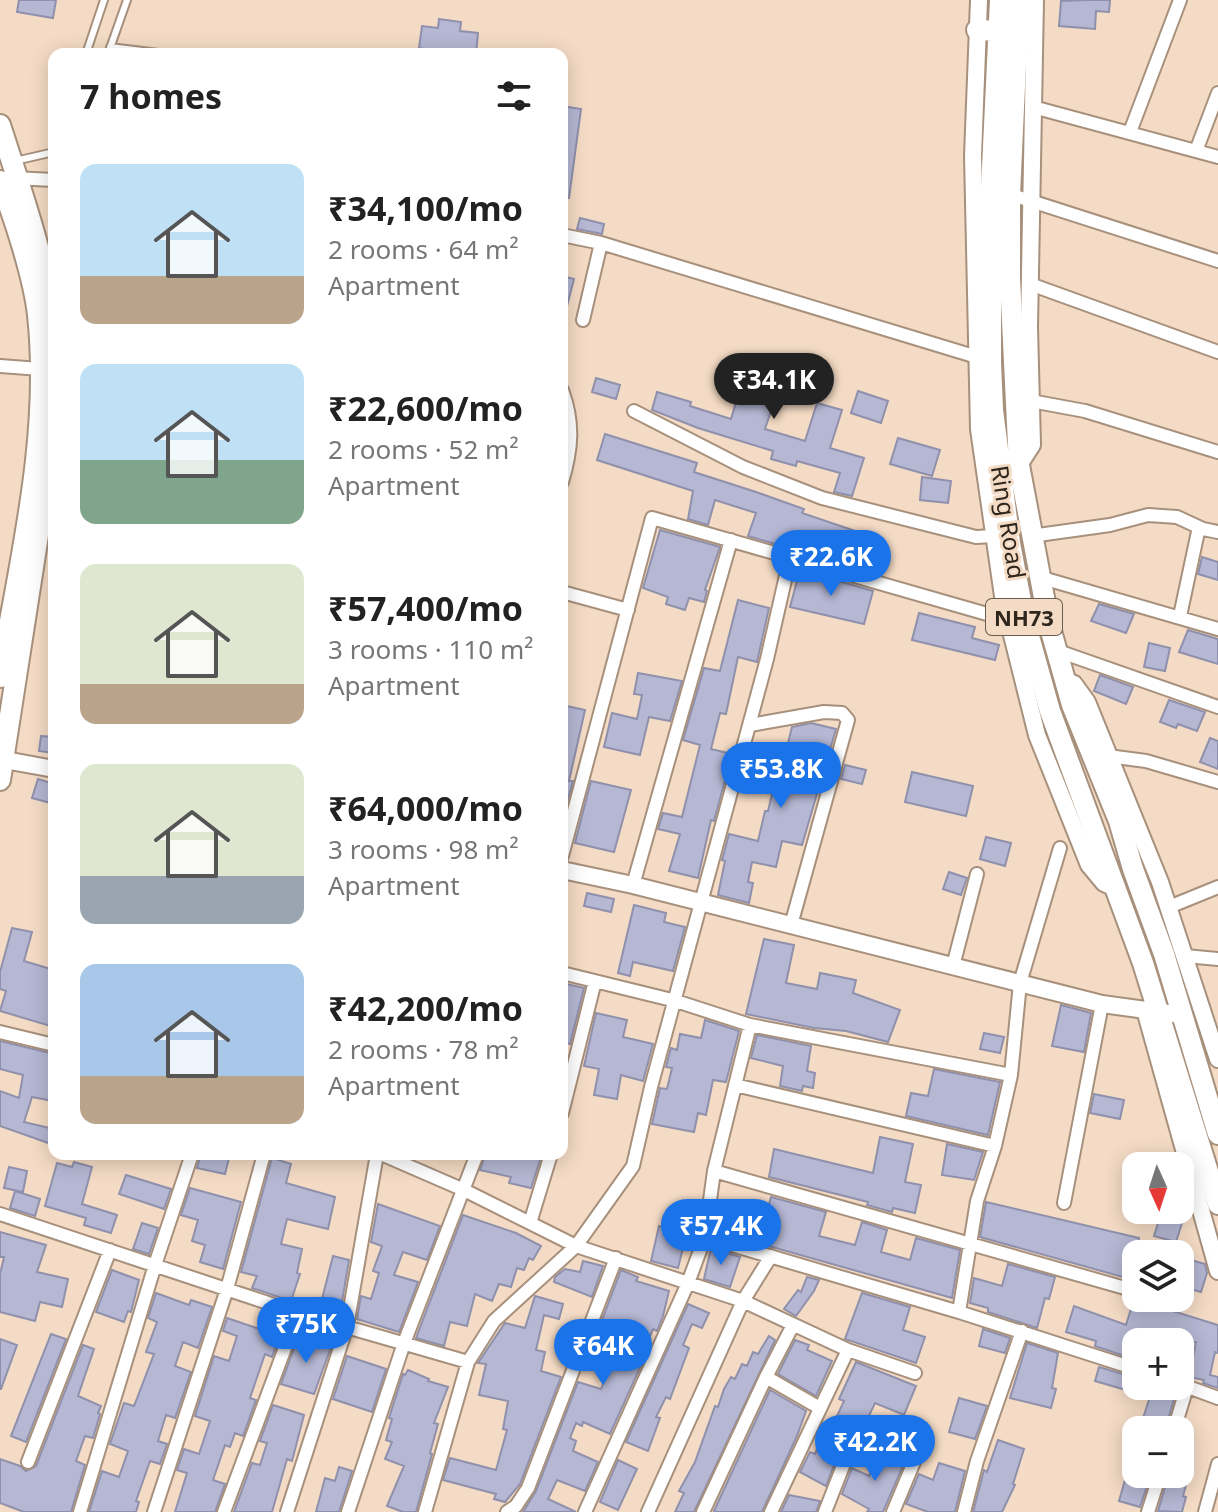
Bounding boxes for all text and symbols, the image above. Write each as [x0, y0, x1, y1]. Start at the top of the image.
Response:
text: 7 homes [80, 73, 222, 119]
icon: filters [492, 74, 536, 118]
text: ₹34,100/mo [328, 185, 523, 231]
icon: home [144, 196, 240, 292]
text: 2 rooms · 64 m² [328, 231, 518, 267]
text: Apartment [328, 267, 460, 303]
pin: ₹34.1K [709, 353, 839, 421]
text: ₹34.1K [732, 361, 816, 397]
text: ₹22,600/mo [328, 385, 523, 431]
icon: home [144, 396, 240, 492]
text: 2 rooms · 52 m² [328, 431, 518, 467]
street label: Ring Road [984, 463, 1034, 581]
text: Apartment [328, 467, 460, 503]
pin: ₹22.6K [766, 530, 896, 598]
text: ₹22.6K [789, 538, 873, 574]
text: ₹57,400/mo [328, 585, 523, 631]
icon: home [144, 596, 240, 692]
road number: NH73 [986, 599, 1062, 635]
text: 3 rooms · 110 m² [328, 631, 533, 667]
text: Apartment [328, 667, 460, 703]
pin: ₹53.8K [716, 742, 846, 810]
text: ₹53.8K [739, 750, 823, 786]
text: ₹64,000/mo [328, 785, 523, 831]
icon: home [144, 796, 240, 892]
text: 3 rooms · 98 m² [328, 831, 518, 867]
text: Apartment [328, 867, 460, 903]
text: ₹42,200/mo [328, 985, 523, 1031]
icon: home [144, 996, 240, 1092]
text: 2 rooms · 78 m² [328, 1031, 518, 1067]
text: Apartment [328, 1067, 460, 1103]
north arrow [1122, 1152, 1194, 1224]
map controls [1122, 1152, 1194, 1488]
pin: ₹57.4K [656, 1199, 786, 1267]
text: ₹57.4K [679, 1207, 763, 1243]
button: layers [1122, 1240, 1194, 1312]
pin: ₹75K [259, 1297, 353, 1365]
text: ₹75K [275, 1305, 337, 1341]
pin: ₹64K [556, 1319, 650, 1387]
text: ₹64K [572, 1327, 634, 1363]
button: + [1122, 1328, 1194, 1400]
pin: ₹42.2K [810, 1415, 940, 1483]
button: − [1122, 1416, 1194, 1488]
text: ₹42.2K [833, 1423, 917, 1459]

